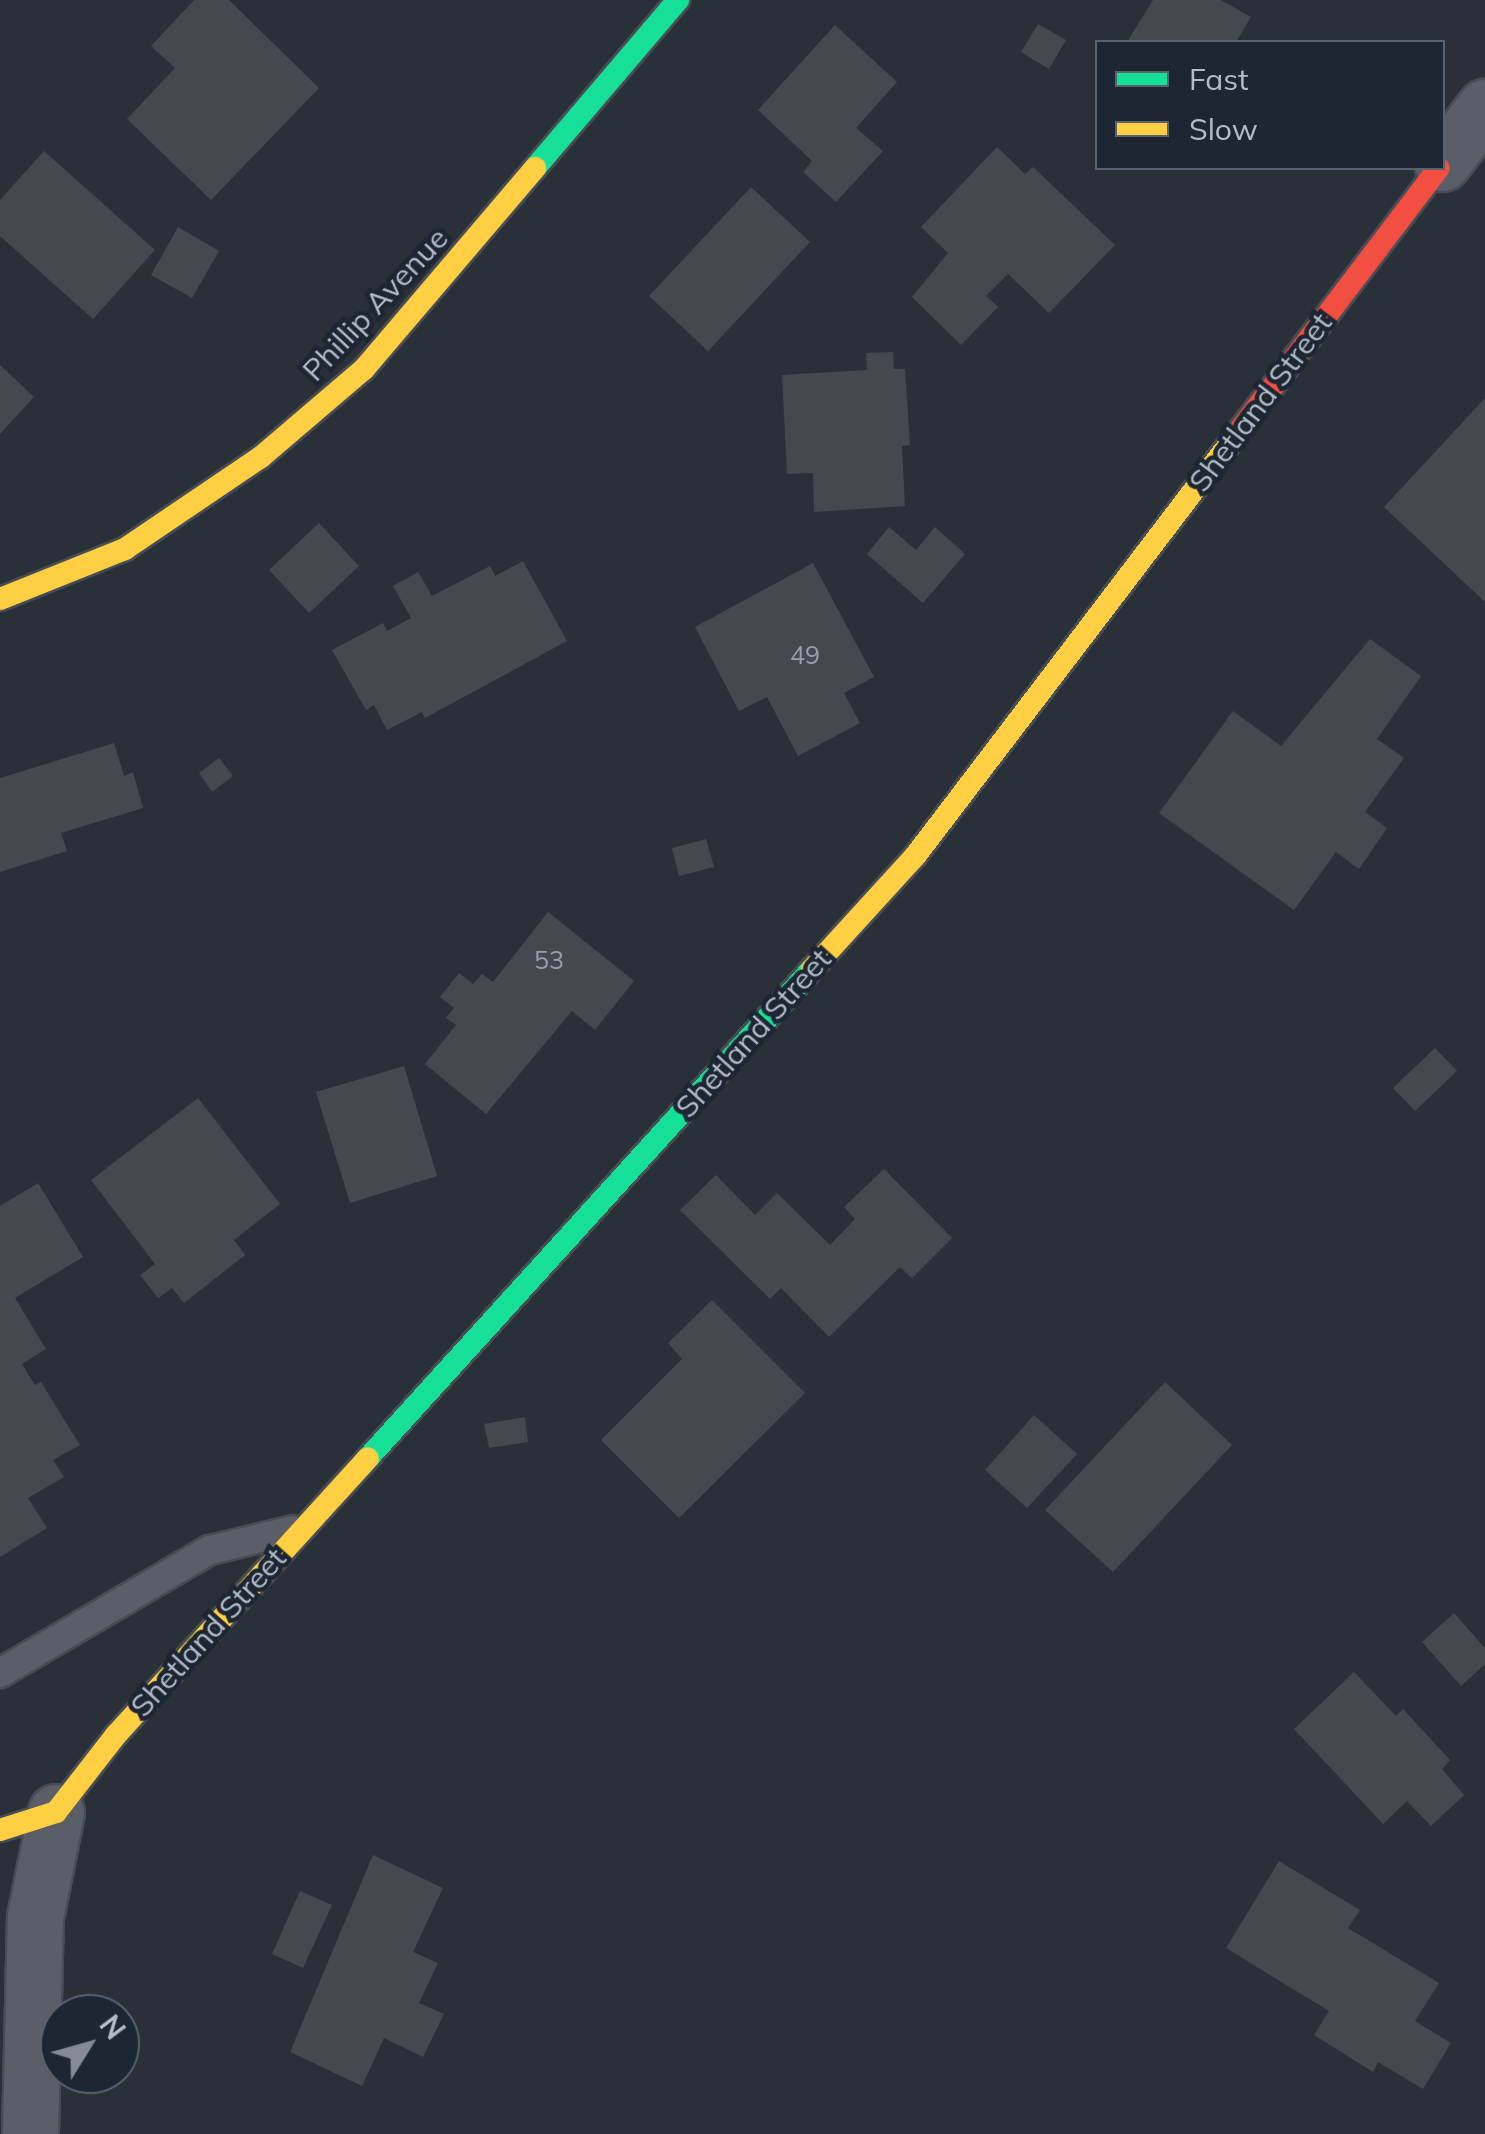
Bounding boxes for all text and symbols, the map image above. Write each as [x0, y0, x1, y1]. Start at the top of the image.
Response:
legend [1095, 40, 1445, 170]
text: Fast [1189, 60, 1249, 98]
text: Slow [1189, 110, 1258, 148]
street label: Phillip Avenue [295, 220, 455, 388]
street label: Shetland Street [1181, 305, 1339, 499]
house number: 49 [790, 640, 820, 670]
street label: Shetland Street [668, 941, 838, 1125]
house number: 53 [534, 945, 564, 975]
street label: Shetland Street [123, 1540, 293, 1724]
north arrow [40, 1994, 140, 2094]
text: N [92, 2008, 133, 2046]

